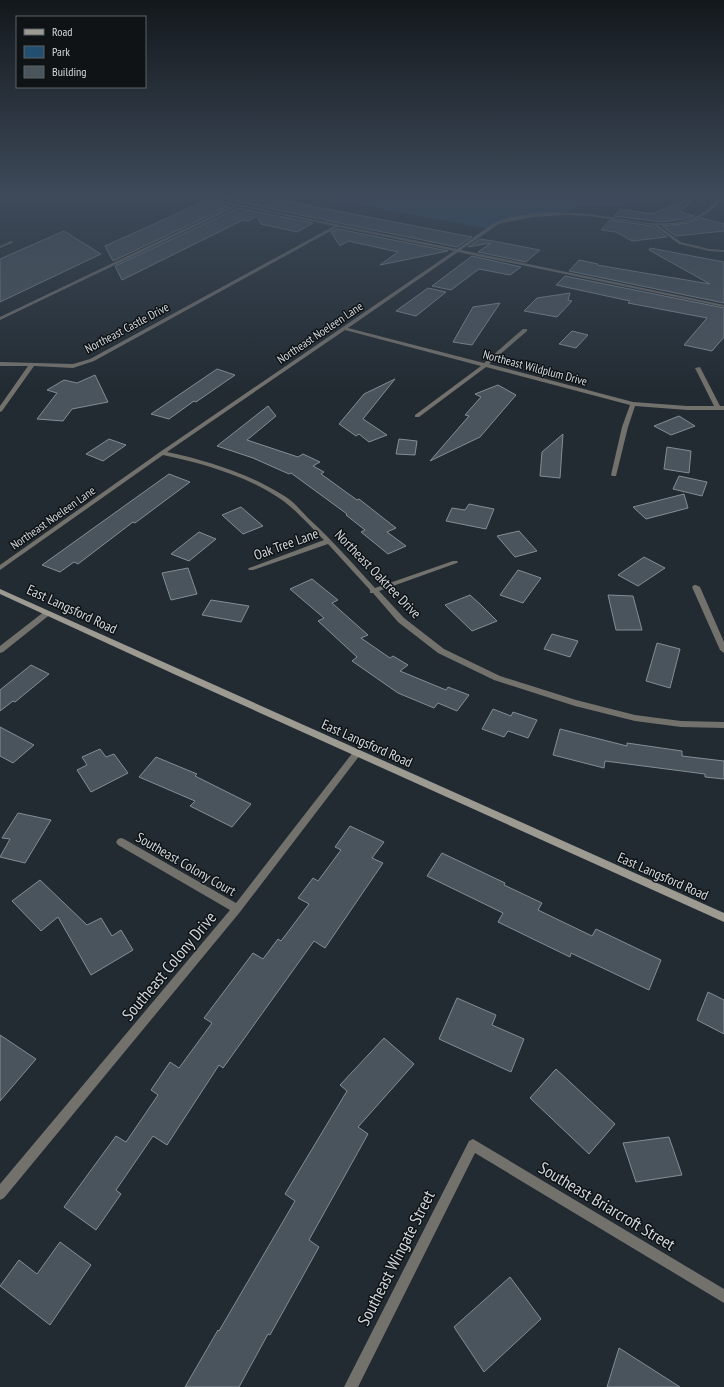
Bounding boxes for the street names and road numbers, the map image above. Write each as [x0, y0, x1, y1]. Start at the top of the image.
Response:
street label: Northeast Noeleen Lane [274, 298, 366, 367]
street label: Northeast Castle Drive [82, 299, 171, 356]
street label: Northeast Wildplum Drive [481, 346, 589, 389]
street label: Northeast Noeleen Lane [7, 483, 98, 553]
street label: Oak Tree Lane [251, 524, 321, 564]
street label: Northeast Oaktree Drive [331, 526, 425, 622]
street label: East Langsford Road [24, 580, 120, 638]
street label: East Langsford Road [319, 715, 415, 771]
street label: Southeast Colony Court [133, 828, 239, 900]
street label: East Langsford Road [615, 848, 711, 904]
street label: Southeast Colony Drive [117, 907, 221, 1025]
street label: Southeast Briarcroft Street [535, 1157, 680, 1256]
street label: Southeast Wingate Street [352, 1186, 440, 1329]

